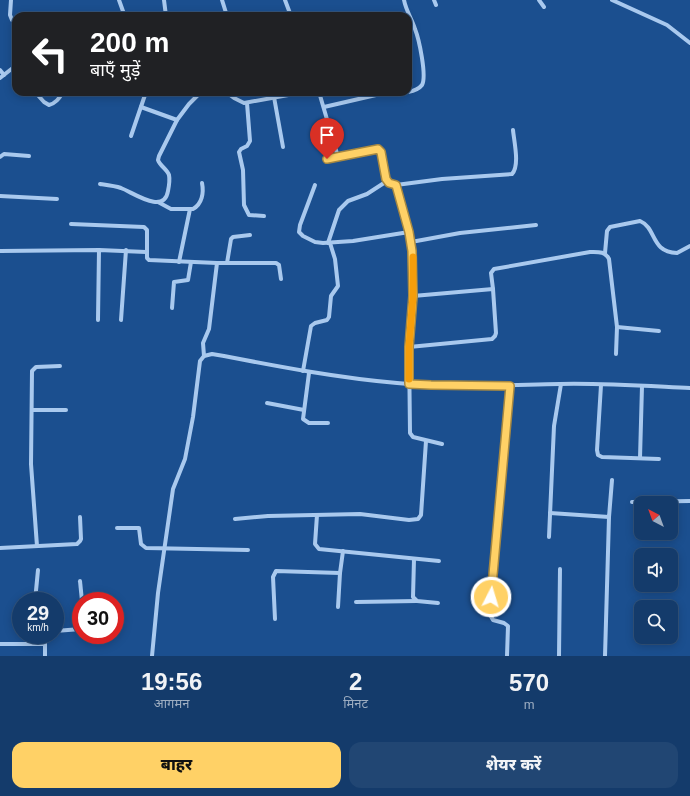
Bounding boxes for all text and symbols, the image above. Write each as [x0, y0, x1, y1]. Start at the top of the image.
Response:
text: 200 m [90, 27, 169, 58]
icon: left [24, 28, 76, 80]
text: बाएँ मुड़ें [90, 60, 140, 80]
pin [310, 118, 344, 159]
icon: arrive [316, 124, 338, 146]
north arrow [634, 496, 678, 540]
map controls [634, 496, 678, 644]
button: sound [634, 548, 678, 592]
position arrow [470, 576, 512, 618]
speed limit sign: 30 [72, 592, 124, 644]
button: search [634, 600, 678, 644]
text: 29 [27, 602, 49, 624]
text: km/h [27, 622, 49, 633]
text: 19:56 [141, 668, 202, 695]
text: 2 [349, 668, 362, 695]
text: 570 [509, 669, 549, 696]
text: आगमन [154, 696, 189, 711]
text: मिनट [343, 696, 368, 711]
text: m [524, 697, 534, 712]
button: बाहर [12, 742, 341, 788]
button: शेयर करें [349, 742, 678, 788]

